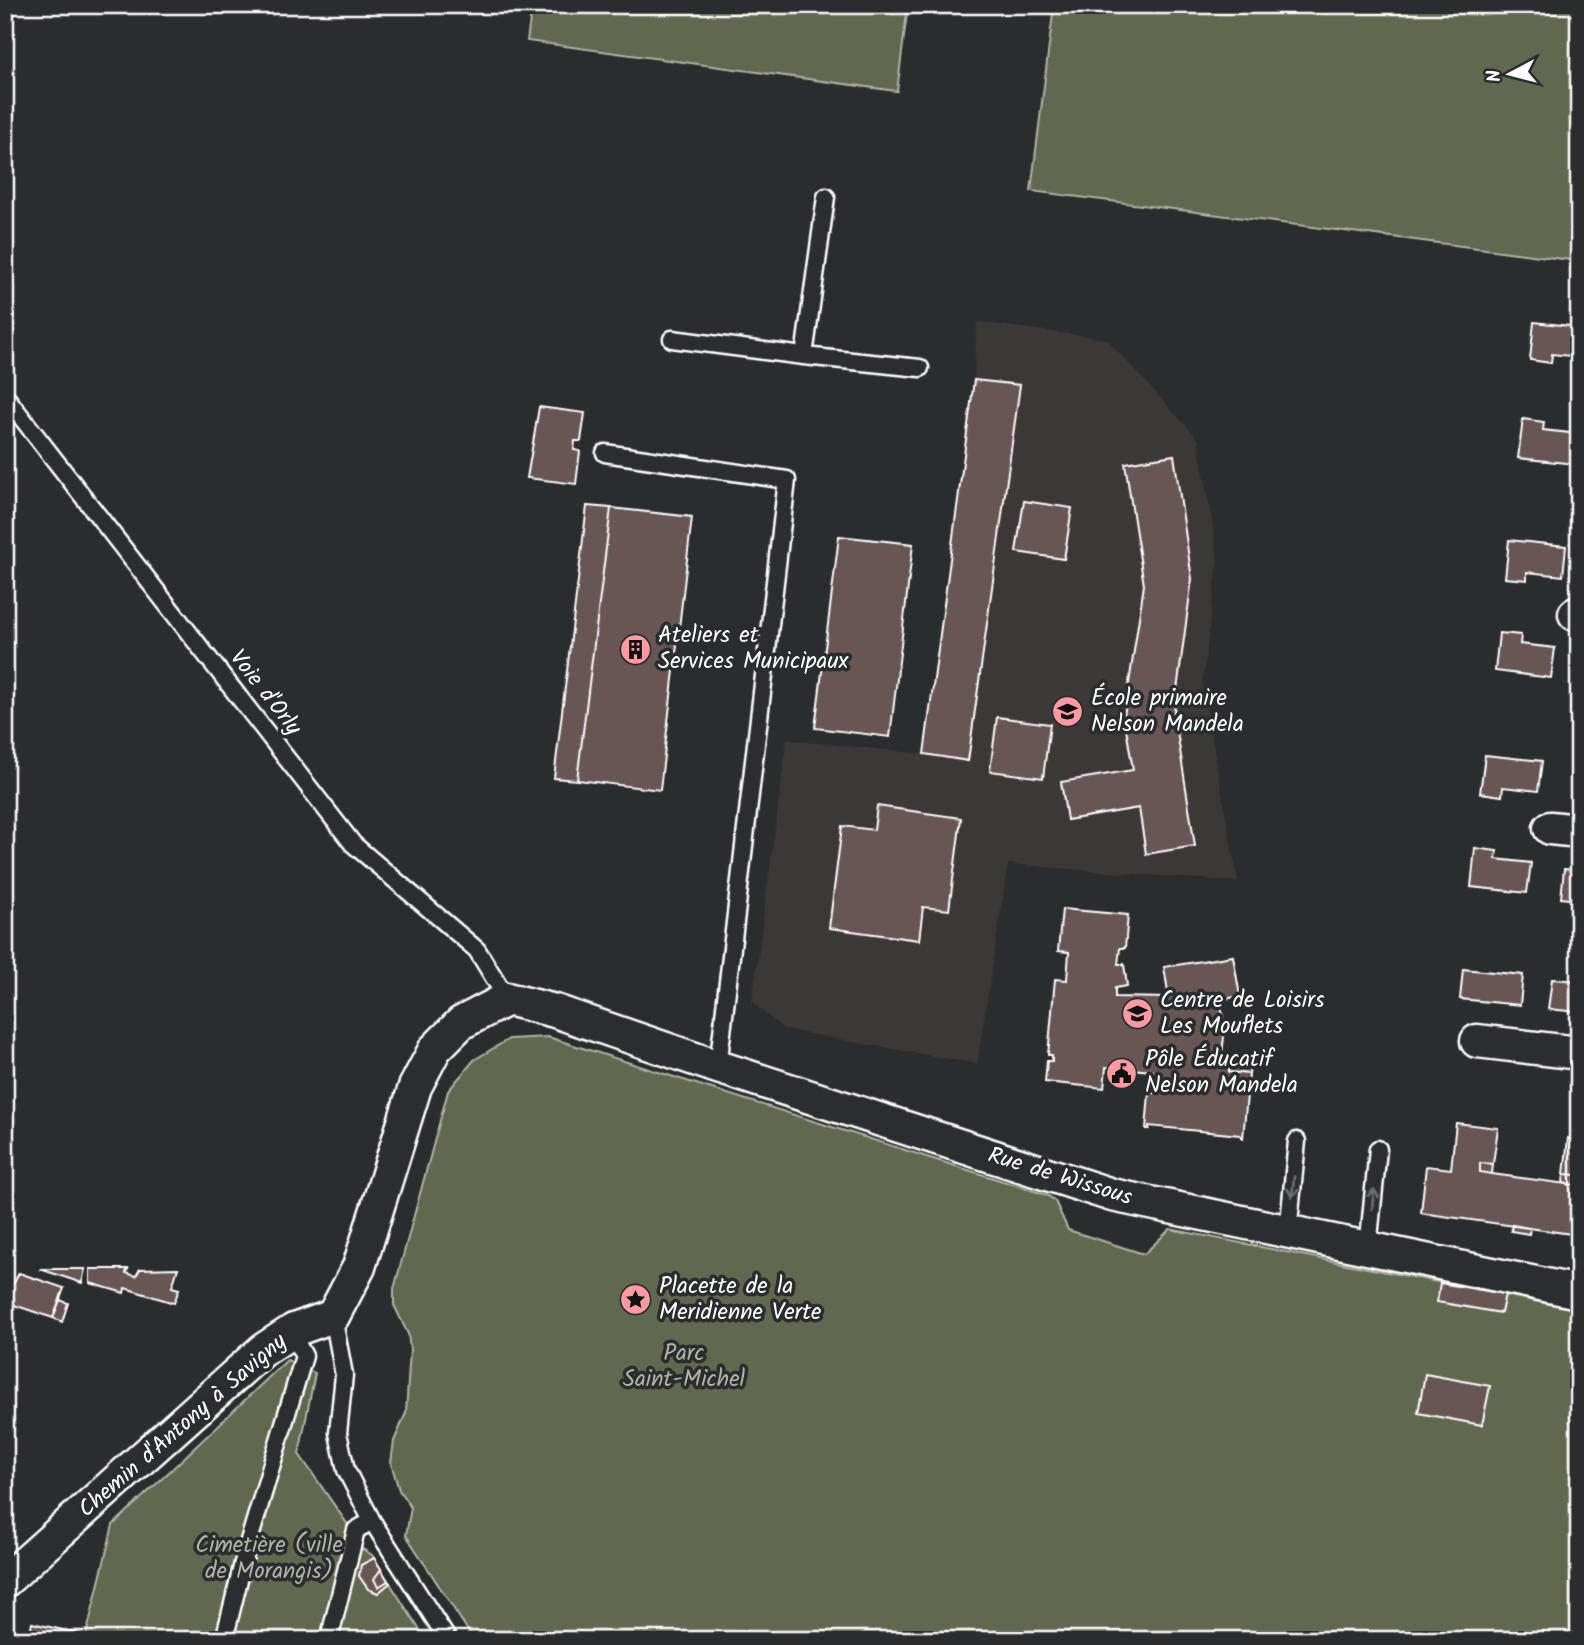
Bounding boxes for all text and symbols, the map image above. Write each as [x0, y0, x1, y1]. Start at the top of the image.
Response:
north arrow [1476, 38, 1546, 108]
text: N [1479, 68, 1511, 84]
place label: Ateliers et Services Municipaux [658, 618, 849, 680]
building icon: Ateliers et Services Municipaux [618, 632, 652, 666]
street label: Voie d'Orly [220, 642, 310, 744]
place label: École primaire Nelson Mandela [1091, 681, 1244, 743]
school or university icon: École primaire Nelson Mandela [1051, 695, 1085, 729]
place label: Centre de Loisirs Les Mouflets [1160, 983, 1325, 1045]
school or university icon: Centre de Loisirs Les Mouflets [1120, 997, 1154, 1031]
place label: Pôle Éducatif Nelson Mandela [1145, 1042, 1298, 1104]
public building icon: Pôle Éducatif Nelson Mandela [1105, 1056, 1139, 1090]
street label: Rue de Wissous [983, 1138, 1137, 1216]
one-way arrow [1286, 1175, 1299, 1197]
one-way arrow [1367, 1188, 1380, 1210]
place label: Placette de la Meridienne Verte [659, 1269, 821, 1331]
place icon: Placette de la Meridienne Verte [619, 1283, 653, 1317]
street label: Chemin d'Antony à Savigny [71, 1325, 296, 1527]
park label: Parc Saint-Michel [623, 1336, 746, 1398]
park label: Cimetière (ville de Morangis) [195, 1528, 343, 1590]

